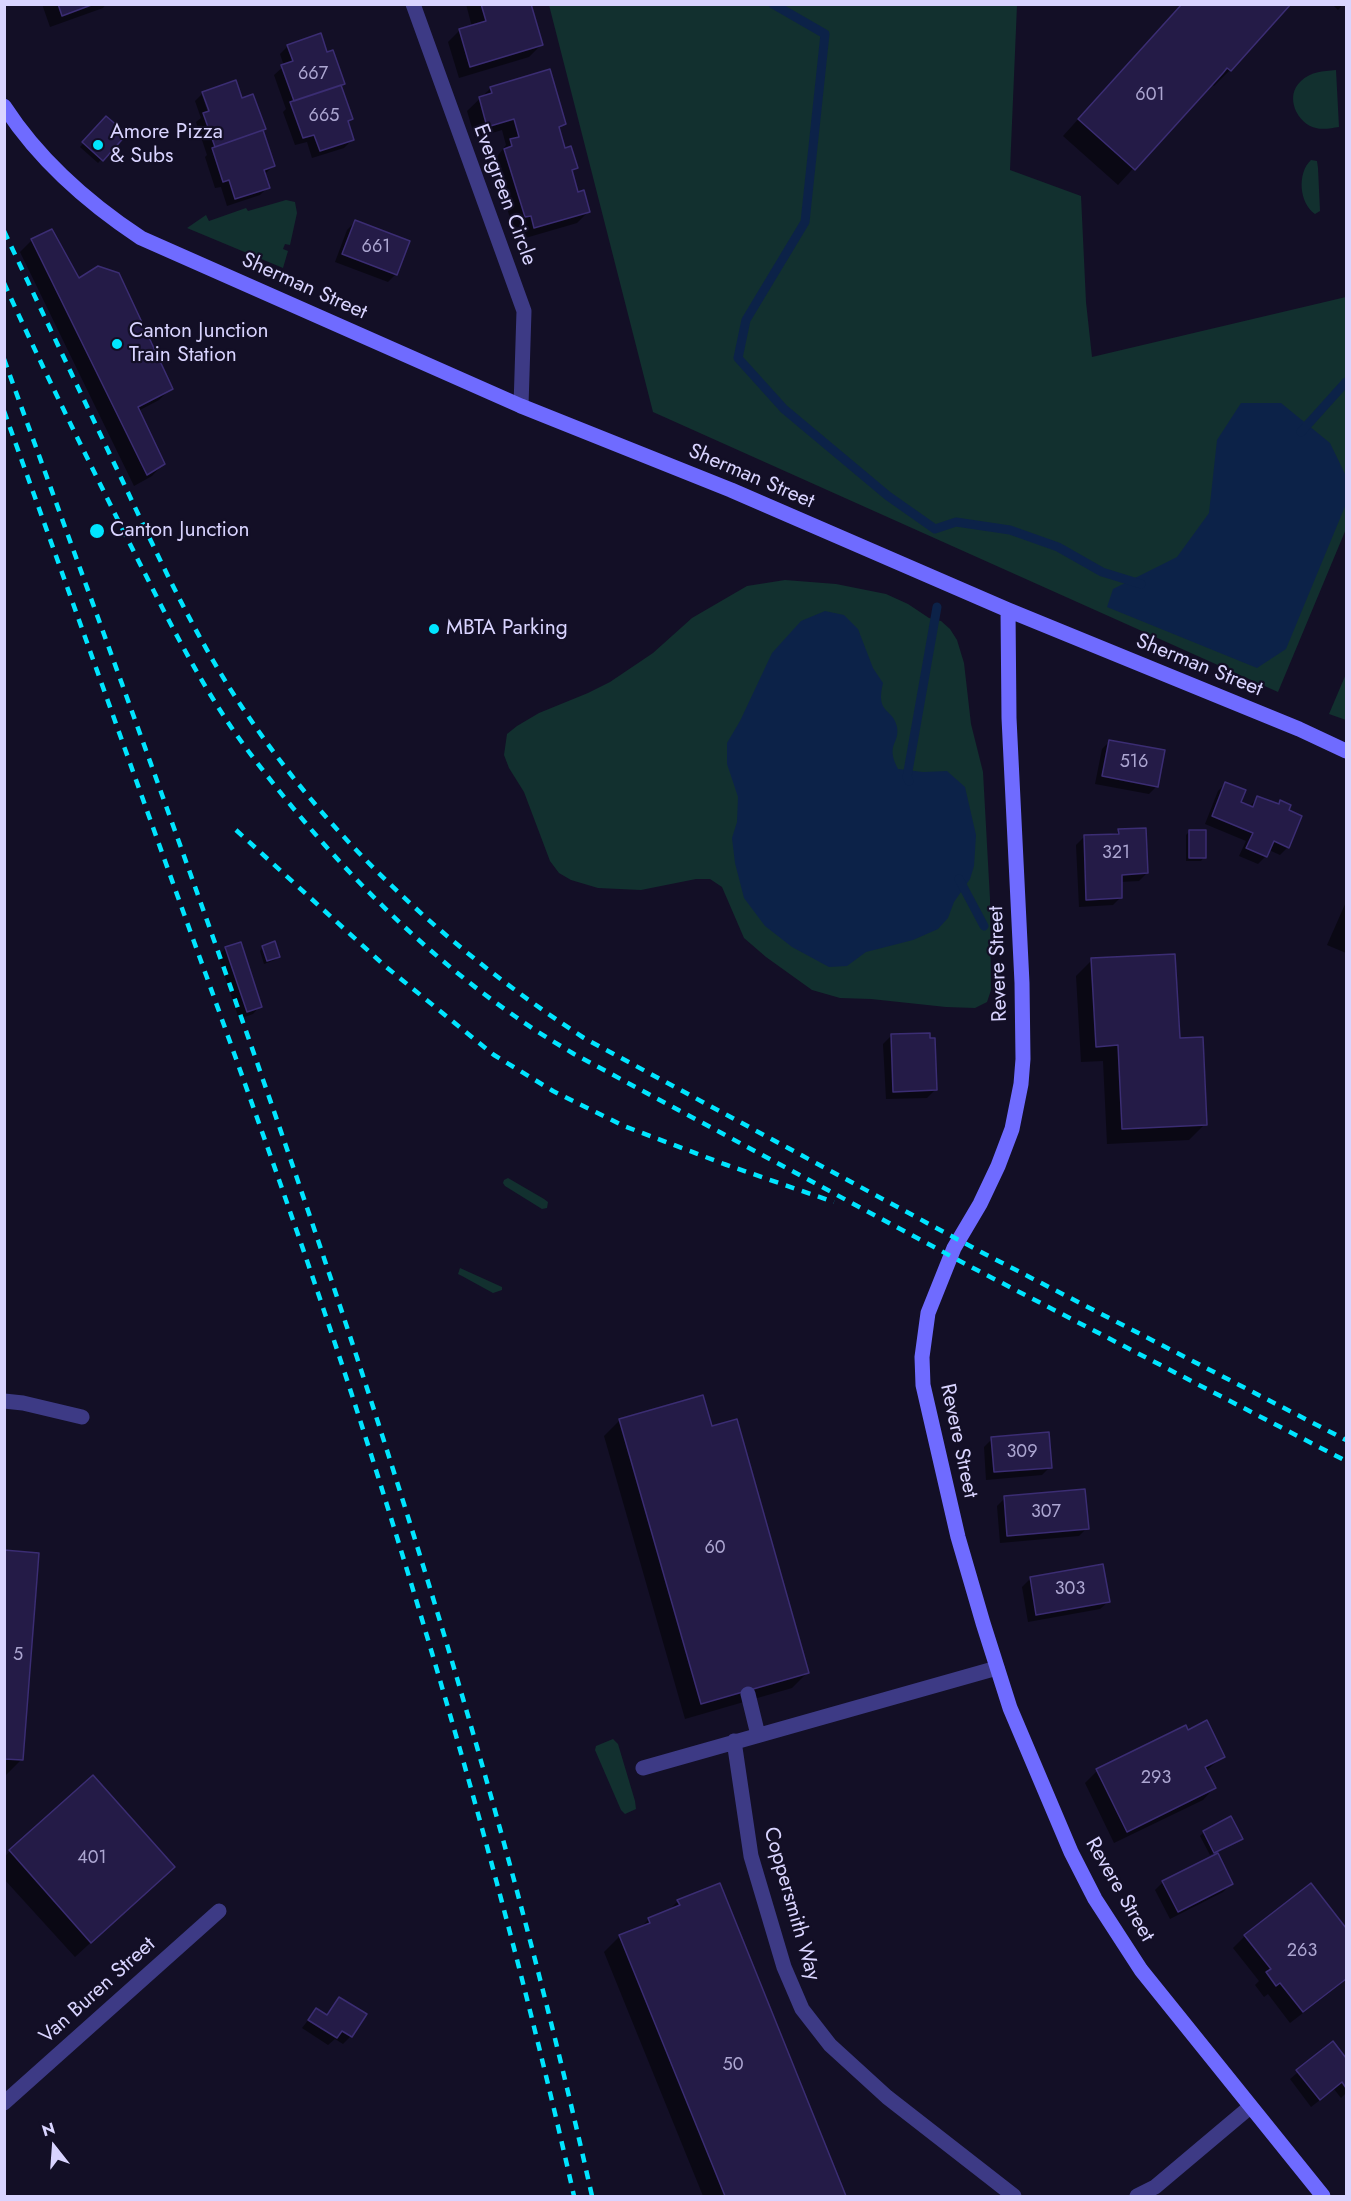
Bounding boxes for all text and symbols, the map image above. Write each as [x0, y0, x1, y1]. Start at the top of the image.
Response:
house number: 667 [298, 64, 328, 86]
house number: 601 [1135, 85, 1165, 107]
house number: 665 [309, 106, 339, 128]
place label: Amore Pizza & Subs [110, 120, 223, 170]
street label: Evergreen Circle [467, 121, 541, 269]
marker: Amore Pizza & Subs [91, 138, 105, 152]
house number: 661 [362, 237, 390, 259]
street label: Sherman Street [237, 248, 371, 326]
place label: Canton Junction Train Station [129, 319, 268, 369]
marker: Canton Junction Train Station [110, 337, 124, 351]
street label: Sherman Street [684, 439, 818, 515]
place label: Canton Junction [110, 518, 249, 544]
marker: Canton Junction [88, 522, 106, 540]
place label: MBTA Parking [446, 616, 568, 642]
marker: MBTA Parking [427, 622, 441, 636]
street label: Sherman Street [1132, 629, 1266, 703]
house number: 516 [1120, 752, 1148, 774]
house number: 321 [1102, 843, 1130, 865]
street label: Revere Street [984, 906, 1014, 1022]
street label: Revere Street [934, 1382, 982, 1500]
house number: 309 [1007, 1442, 1037, 1464]
house number: 307 [1031, 1502, 1061, 1524]
house number: 60 [704, 1538, 726, 1560]
house number: 303 [1055, 1579, 1085, 1601]
house number: 5 [13, 1645, 23, 1667]
house number: 293 [1141, 1768, 1171, 1790]
street label: Coppersmith Way [757, 1824, 825, 1984]
street label: Revere Street [1079, 1833, 1159, 1947]
house number: 401 [77, 1848, 107, 1870]
street label: Van Buren Street [35, 1932, 161, 2050]
house number: 263 [1287, 1941, 1317, 1963]
house number: 50 [723, 2055, 743, 2077]
text: N [39, 2116, 58, 2142]
north arrow [24, 2117, 84, 2177]

